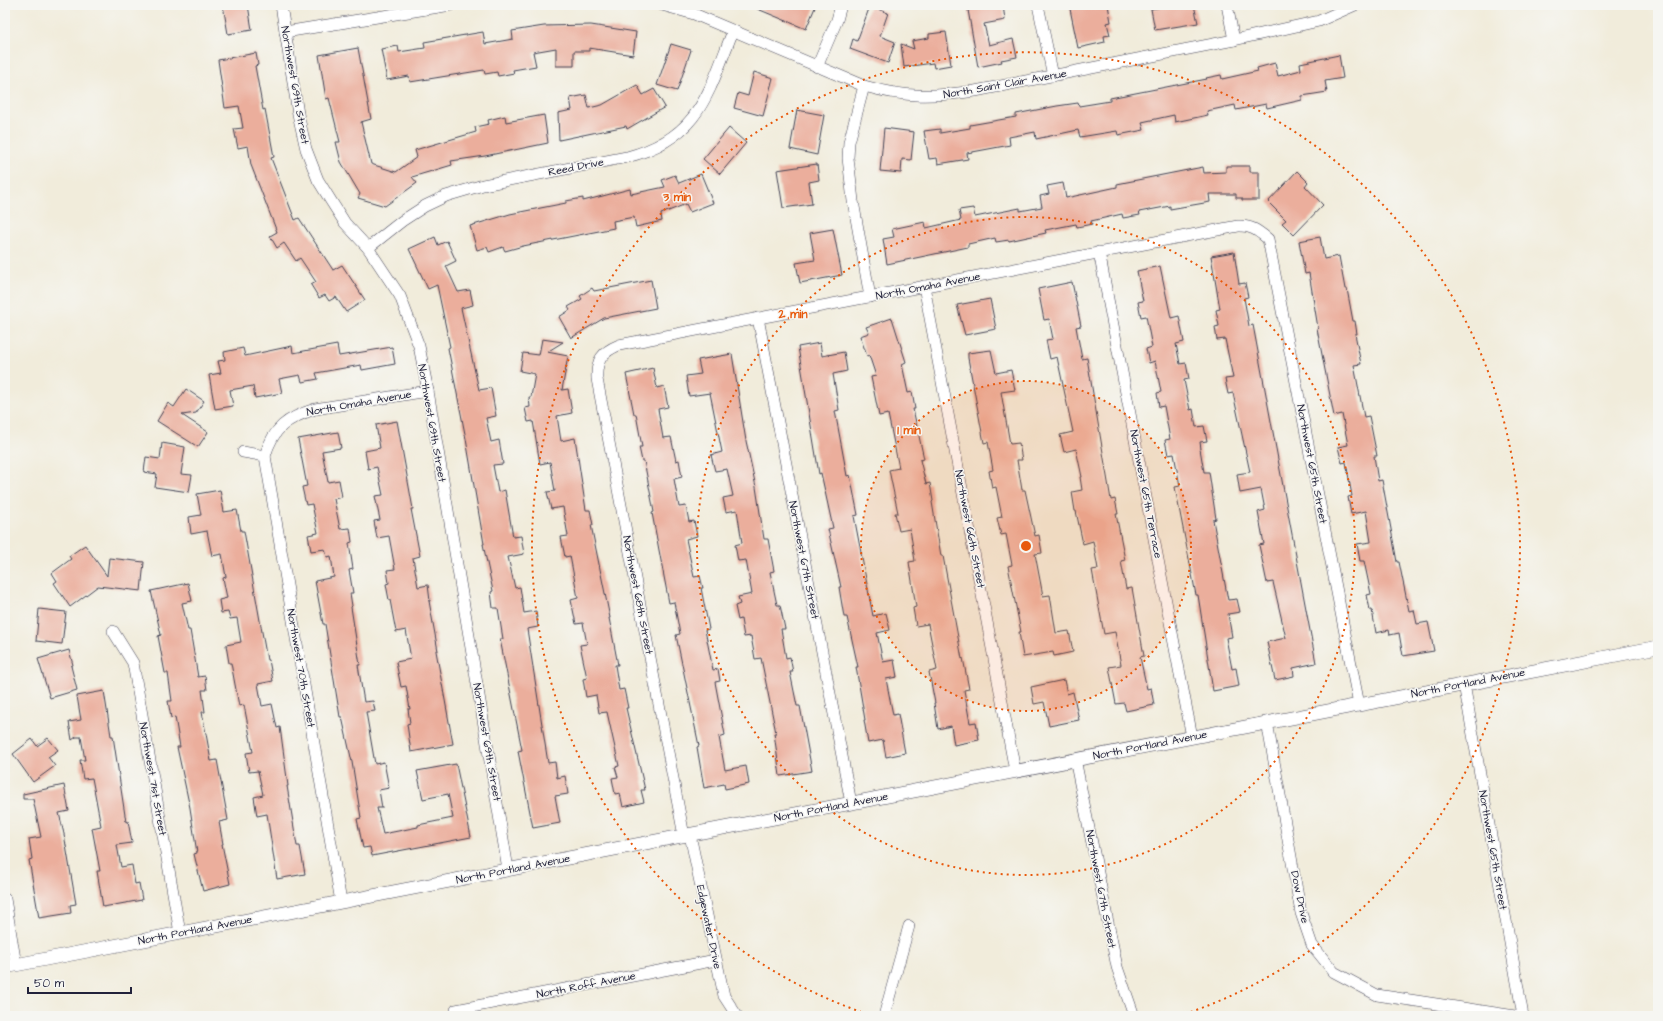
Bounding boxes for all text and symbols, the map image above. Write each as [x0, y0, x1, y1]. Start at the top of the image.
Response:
street label: Northwest 69th Street [277, 25, 313, 146]
street label: North Saint Clair Avenue [942, 66, 1068, 102]
street label: Reed Drive [547, 154, 605, 180]
text: 3 min [662, 189, 691, 206]
street label: North Omaha Avenue [874, 269, 982, 303]
text: 2 min [778, 306, 807, 323]
street label: Northwest 69th Street [414, 363, 450, 484]
street label: North Omaha Avenue [305, 386, 413, 420]
street label: Northwest 65th Street [1293, 403, 1331, 525]
text: 1 min [897, 422, 921, 439]
street label: Northwest 65th Terrace [1126, 428, 1166, 560]
street label: Northwest 66th Street [951, 469, 989, 590]
street label: Northwest 67th Street [785, 500, 823, 621]
street label: Northwest 68th Street [619, 534, 657, 656]
centre of rings [1019, 539, 1033, 553]
street label: Northwest 70th Street [283, 608, 319, 729]
street label: North Portland Avenue [1410, 665, 1526, 701]
street label: Northwest 69th Street [469, 682, 505, 803]
street label: Northwest 71st Street [136, 721, 170, 837]
street label: North Portland Avenue [1092, 727, 1208, 763]
street label: North Portland Avenue [773, 789, 889, 825]
street label: Northwest 65th Street [1475, 789, 1511, 912]
street label: Northwest 67th Street [1082, 829, 1120, 950]
street label: North Portland Avenue [455, 851, 571, 887]
street label: Dow Drive [1287, 869, 1313, 925]
street label: Edgewater Drive [692, 884, 725, 971]
street label: North Portland Avenue [137, 912, 253, 948]
street label: North Roff Avenue [535, 968, 637, 1002]
scale bar [28, 969, 131, 995]
text: 50 m [34, 975, 65, 992]

